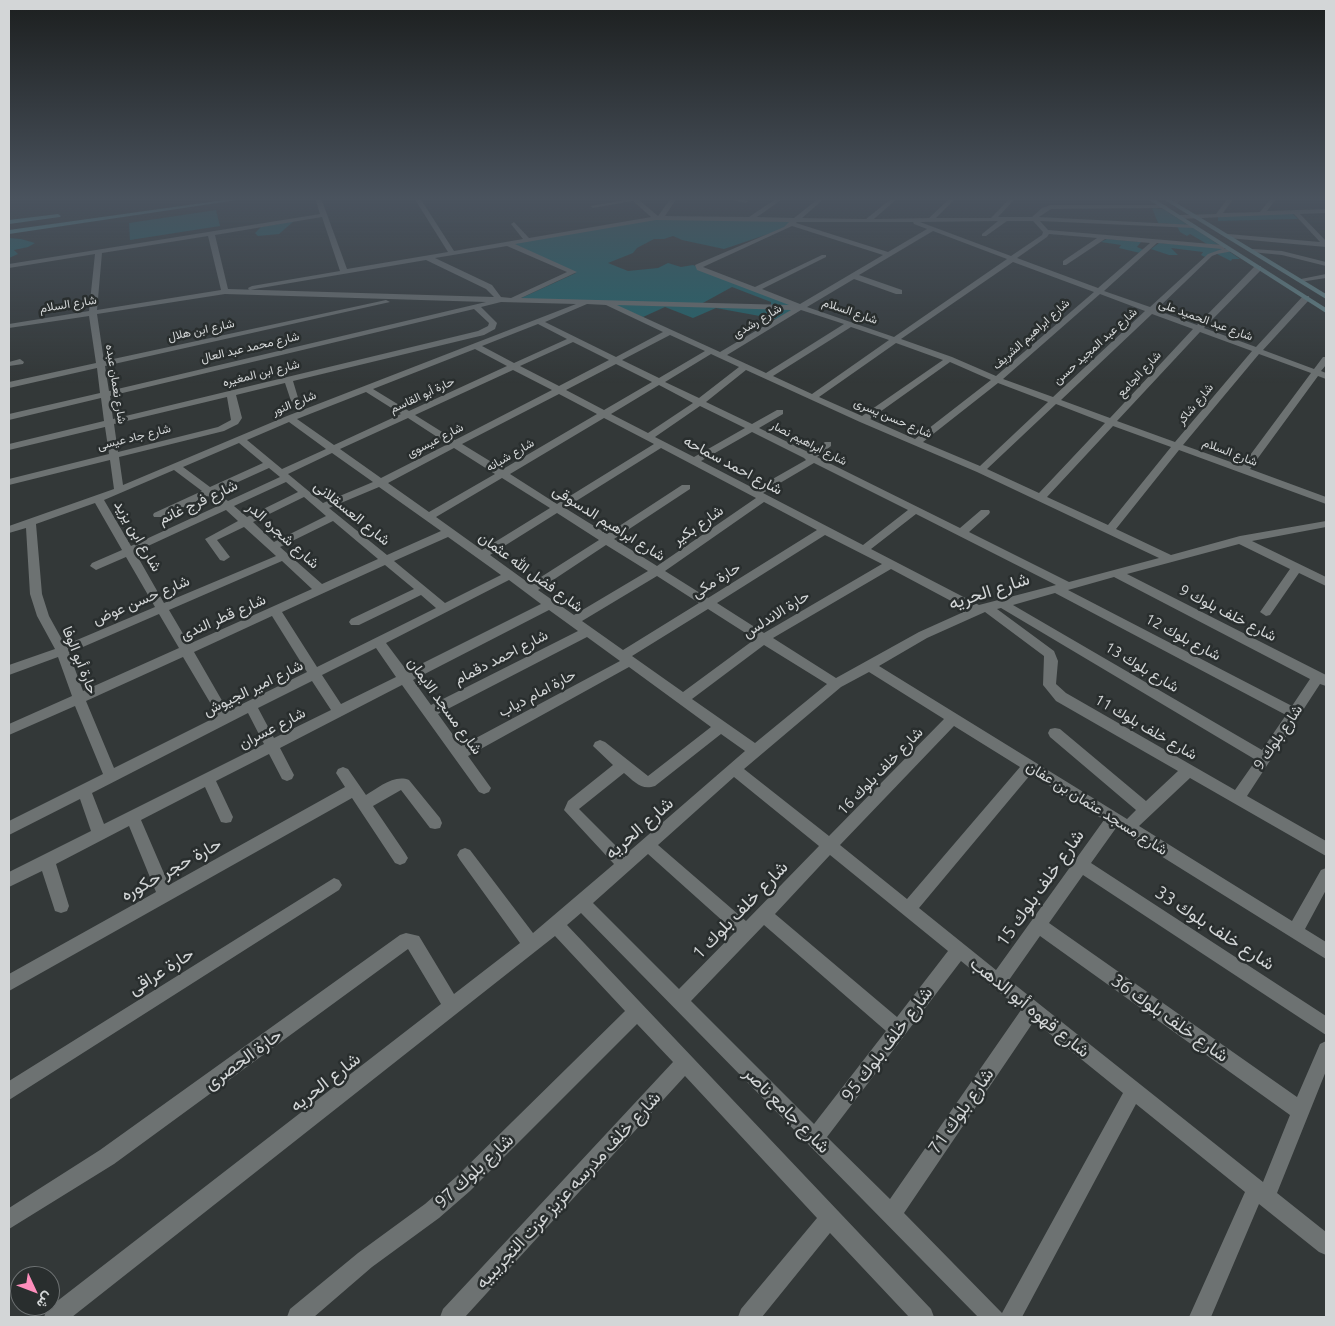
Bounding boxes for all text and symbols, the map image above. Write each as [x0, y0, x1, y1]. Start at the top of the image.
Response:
street label: شارع السلام [38, 292, 98, 316]
street label: شارع السلام [820, 295, 880, 327]
street label: شارع ابراهيم الشريف [989, 296, 1073, 372]
street label: شارع عبد الحميد على [1157, 296, 1255, 344]
street label: شارع رشدى [730, 301, 784, 341]
street label: شارع عبد المجيد حسن [1050, 305, 1140, 387]
street label: شارع ابن هلال [166, 316, 236, 344]
street label: شارع محمد عبد العال [199, 329, 301, 365]
street label: شارع نعمان عبده [103, 343, 129, 425]
street label: شارع الجامع [1114, 348, 1164, 400]
street label: شارع ابن المغيره [221, 357, 301, 389]
street label: حارة أبو القاسم [387, 374, 457, 416]
street label: شارع شاكر [1174, 380, 1216, 428]
street label: شارع النور [270, 388, 318, 418]
street label: شارع حسن يسرى [852, 395, 934, 441]
street label: شارع ابراهيم نصار [768, 418, 850, 468]
street label: شارع عيسوى [404, 420, 466, 460]
street label: شارع جاد عيسى [96, 421, 172, 453]
street label: شارع احمد سماحه [681, 431, 785, 499]
street label: شارع شبانه [483, 435, 537, 475]
street label: شارع السلام [1201, 435, 1259, 469]
street label: شارع فرج غانم [156, 476, 240, 528]
street label: شارع العسقلانى [310, 477, 394, 549]
street label: شارع ابراهيم الدسوقى [549, 481, 669, 565]
street label: شارع ابن يزيد [110, 497, 166, 575]
street label: شارع شجره الدر [243, 498, 323, 572]
street label: شارع بكير [669, 501, 727, 549]
street label: شارع فضل الله عثمان [475, 528, 587, 616]
street label: حارة مكى [688, 558, 744, 602]
street label: شارع الحريه [946, 568, 1032, 614]
street label: شارع حسن عوض [90, 571, 192, 629]
street label: شارع خلف بلوك 9 [1176, 581, 1280, 645]
street label: حارة الاندلس [739, 586, 813, 642]
street label: شارع قطر الندى [178, 590, 268, 644]
street label: شارع بلوك 12 [1142, 610, 1224, 664]
street label: حارة أبو الوفا [58, 623, 102, 697]
street label: شارع احمد دقمام [451, 626, 551, 688]
street label: شارع بلوك 13 [1102, 638, 1182, 696]
street label: شارع مسجد الايمان [404, 654, 486, 758]
street label: شارع امير الجيوش [200, 656, 306, 720]
street label: حارة امام دياب [495, 665, 579, 721]
street label: شارع خلف بلوك 11 [1092, 690, 1200, 764]
street label: شارع بلوك 9 [1250, 701, 1306, 773]
street label: شارع عسران [236, 704, 308, 752]
street label: شارع خلف بلوك 16 [834, 723, 926, 819]
street label: شارع مسجد عثمان بن عفان [1023, 757, 1171, 859]
street label: شارع الحريه [600, 792, 678, 864]
street label: شارع خلف بلوك 15 [991, 825, 1089, 951]
street label: حارة حجر حكوره [117, 832, 225, 906]
street label: شارع خلف بلوك 1 [688, 856, 792, 964]
street label: شارع خلف بلوك 33 [1151, 881, 1279, 975]
street label: حارة عراقى [124, 942, 198, 1000]
street label: شارع قهوه أبو الدهب [966, 952, 1094, 1062]
street label: شارع خلف بلوك 36 [1107, 969, 1233, 1067]
street label: شارع خلف بلوك 95 [837, 982, 937, 1106]
street label: حارة الحصرى [200, 1024, 286, 1094]
street label: شارع الحريه [285, 1048, 365, 1116]
street label: شارع جامع ناصر [739, 1062, 835, 1158]
street label: شارع بلوك 71 [924, 1064, 998, 1158]
street label: شارع خلف مدرسه عزيز عزت التجريبيه [471, 1087, 665, 1293]
street label: شارع بلوك 97 [430, 1129, 518, 1213]
north arrow [10, 1266, 60, 1316]
text: ش [34, 1289, 57, 1312]

